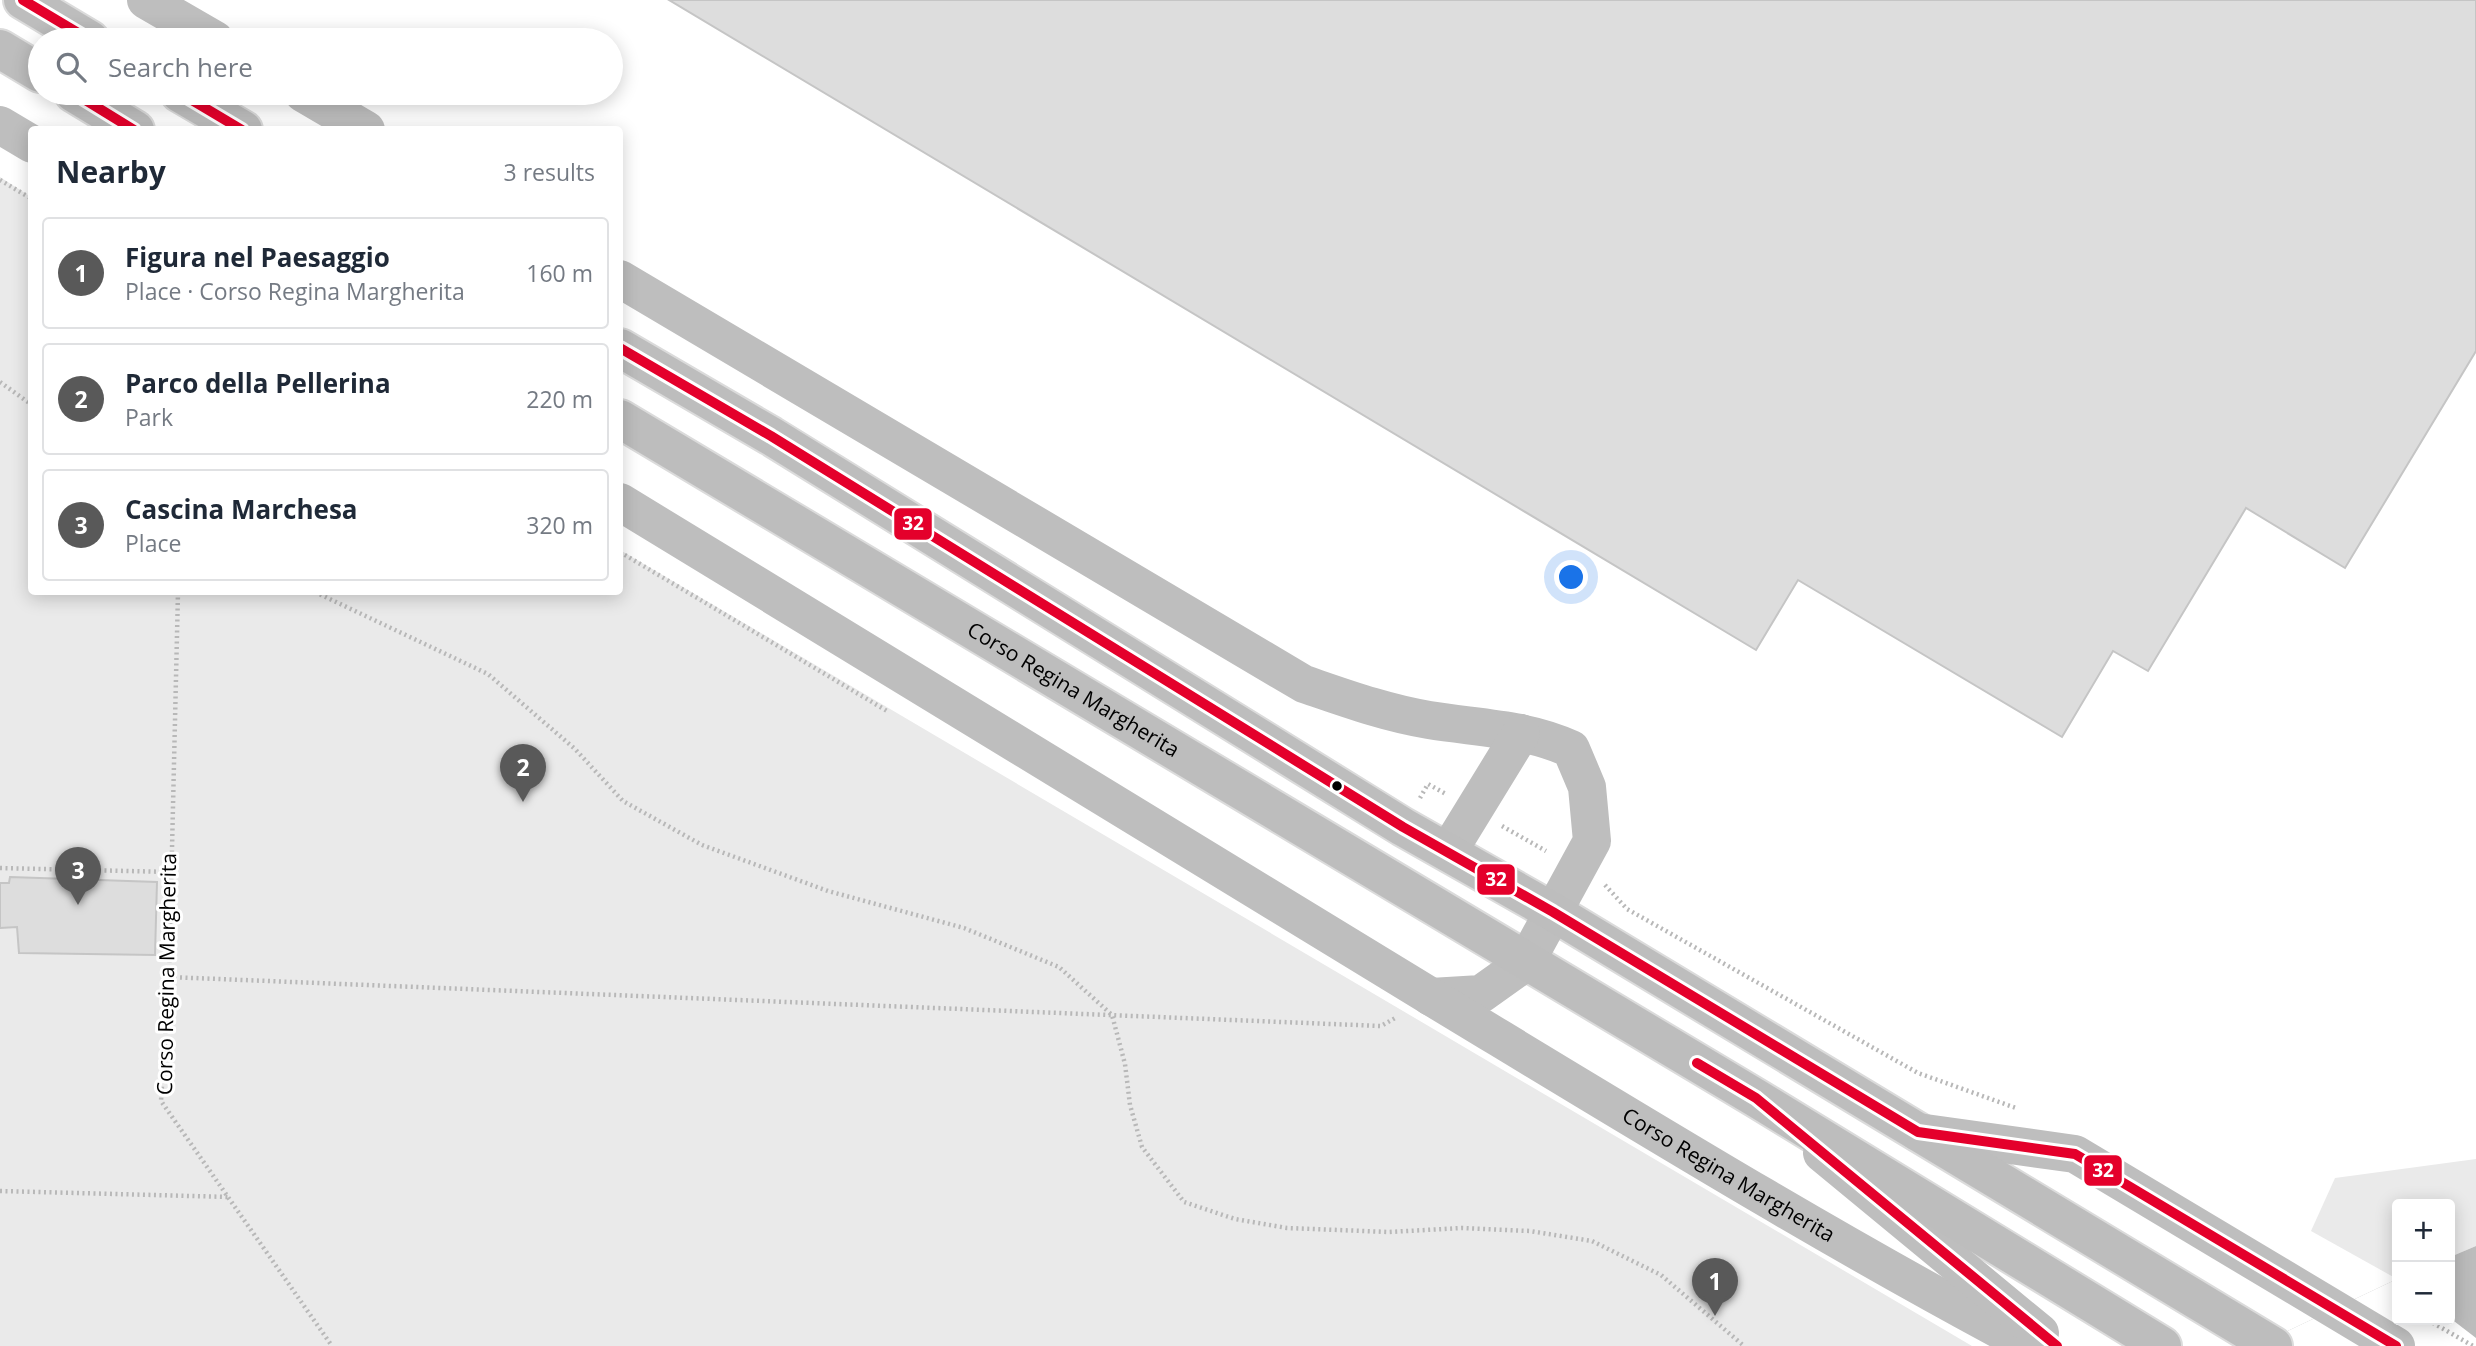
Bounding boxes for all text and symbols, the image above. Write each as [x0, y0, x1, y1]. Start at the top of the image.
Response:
search box [28, 28, 623, 105]
icon: search [52, 48, 90, 86]
text: Search here [108, 49, 253, 85]
text: Nearby [56, 151, 166, 192]
text: 3 results [504, 156, 595, 188]
text: Figura nel Paesaggio [125, 239, 390, 275]
text: 1 [74, 257, 88, 289]
text: 160 m [526, 257, 593, 289]
text: Place · Corso Regina Margherita [125, 275, 465, 307]
text: Parco della Pellerina [125, 365, 391, 401]
text: 2 [74, 383, 88, 415]
text: 220 m [526, 383, 593, 415]
text: Park [125, 401, 173, 433]
text: Cascina Marchesa [125, 491, 358, 527]
line badge: 32 [893, 507, 933, 541]
text: 3 [74, 509, 88, 541]
text: 320 m [526, 509, 593, 541]
text: 32 [902, 510, 924, 536]
text: Place [125, 527, 181, 559]
your location [1554, 560, 1588, 594]
street label: Corso Regina Margherita [962, 615, 1185, 763]
pin: 2 [500, 744, 546, 802]
unlabelled marker [1330, 779, 1344, 793]
pin: 3 [55, 847, 101, 905]
street label: Corso Regina Margherita [150, 853, 182, 1095]
line badge: 32 [1476, 863, 1516, 896]
text: 32 [1485, 866, 1507, 892]
street label: Corso Regina Margherita [1617, 1101, 1840, 1248]
line badge: 32 [2083, 1154, 2123, 1187]
text: 32 [2092, 1157, 2114, 1183]
map controls [2392, 1199, 2455, 1325]
button: + [2392, 1199, 2455, 1262]
pin: 1 [1692, 1258, 1738, 1316]
button: − [2392, 1262, 2455, 1325]

